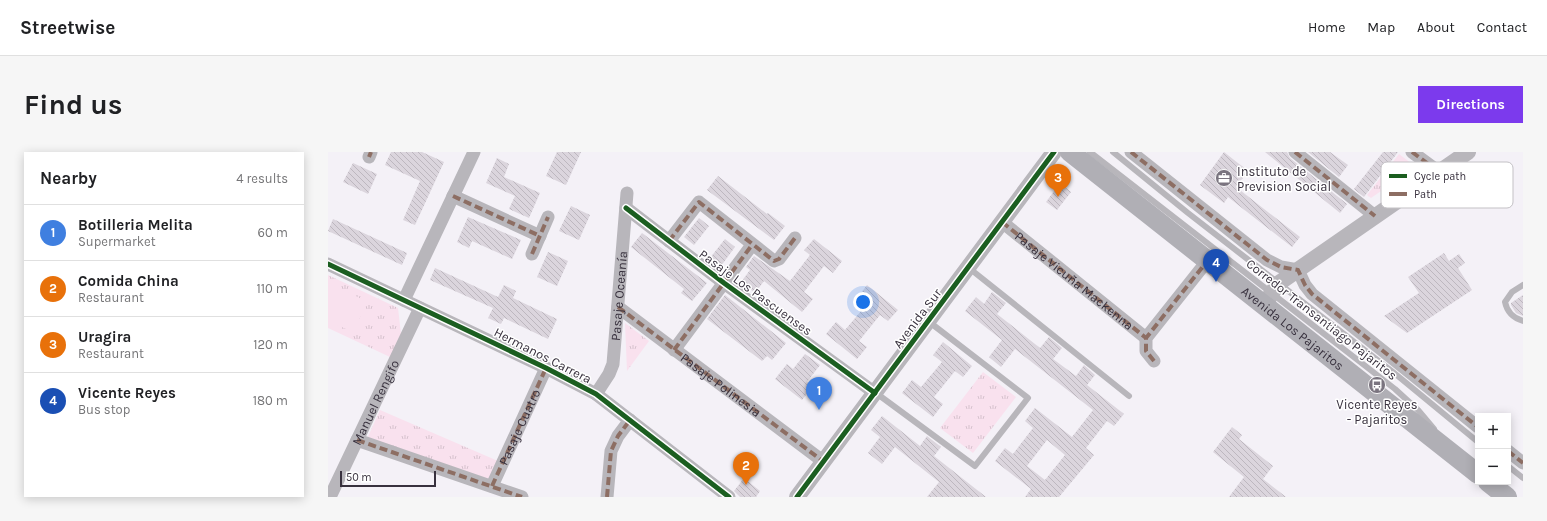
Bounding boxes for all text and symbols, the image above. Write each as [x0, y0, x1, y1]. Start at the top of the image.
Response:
text: Streetwise [20, 17, 115, 39]
text: Home [1308, 19, 1345, 36]
text: Map [1367, 19, 1395, 36]
text: About [1417, 19, 1455, 36]
text: Contact [1477, 19, 1527, 36]
button: Directions [1418, 86, 1523, 123]
text: Find us [24, 88, 123, 121]
legend [1381, 162, 1513, 208]
pin: 3 [1045, 164, 1071, 197]
place label: Instituto de Prevision Social [1237, 164, 1331, 194]
text: Nearby [40, 168, 97, 188]
office icon: Instituto de Prevision Social [1214, 168, 1234, 188]
text: Cycle path [1414, 170, 1466, 183]
text: 4 results [236, 171, 288, 186]
text: Path [1414, 188, 1437, 201]
text: Botilleria Melita [78, 216, 193, 234]
text: 1 [51, 225, 55, 240]
text: 60 m [258, 225, 288, 240]
street label: Pasaje Vicuña Mackenna [1012, 228, 1136, 333]
text: Supermarket [78, 234, 156, 249]
street label: Pasaje Los Pascuenses [696, 246, 815, 339]
pin: 4 [1203, 249, 1229, 282]
street label: Pasaje Oceanía [608, 250, 630, 341]
street label: Corredor Transantiago Pajaritos [1243, 256, 1400, 383]
text: Comida China [78, 272, 179, 290]
text: 2 [49, 281, 57, 296]
text: 110 m [256, 281, 288, 296]
street label: Avenida Los Pajaritos [1238, 283, 1347, 373]
street label: Avenida Sur [890, 285, 945, 351]
text: Restaurant [78, 290, 144, 305]
your location [853, 292, 873, 312]
street label: Hermanos Carrera [492, 324, 594, 386]
text: Uragira [78, 328, 131, 346]
text: 3 [49, 337, 57, 352]
text: 120 m [253, 337, 288, 352]
text: Restaurant [78, 346, 144, 361]
street label: Pasaje Polinesia [678, 350, 764, 420]
street label: Manuel Rengifo [349, 357, 402, 447]
bus stop icon: Vicente Reyes - Pajaritos [1367, 375, 1387, 395]
pin: 1 [806, 377, 832, 410]
text: Vicente Reyes [78, 384, 176, 402]
street label: Pasaje Cuatro [496, 387, 543, 467]
text: 4 [49, 393, 57, 408]
text: 180 m [253, 393, 288, 408]
place label: Vicente Reyes - Pajaritos [1336, 397, 1418, 427]
text: Bus stop [78, 402, 130, 417]
map controls [1475, 413, 1511, 485]
button: + [1475, 413, 1511, 449]
button: − [1475, 449, 1511, 485]
pin: 2 [733, 452, 759, 485]
scale bar [340, 469, 436, 488]
text: 50 m [346, 471, 372, 484]

